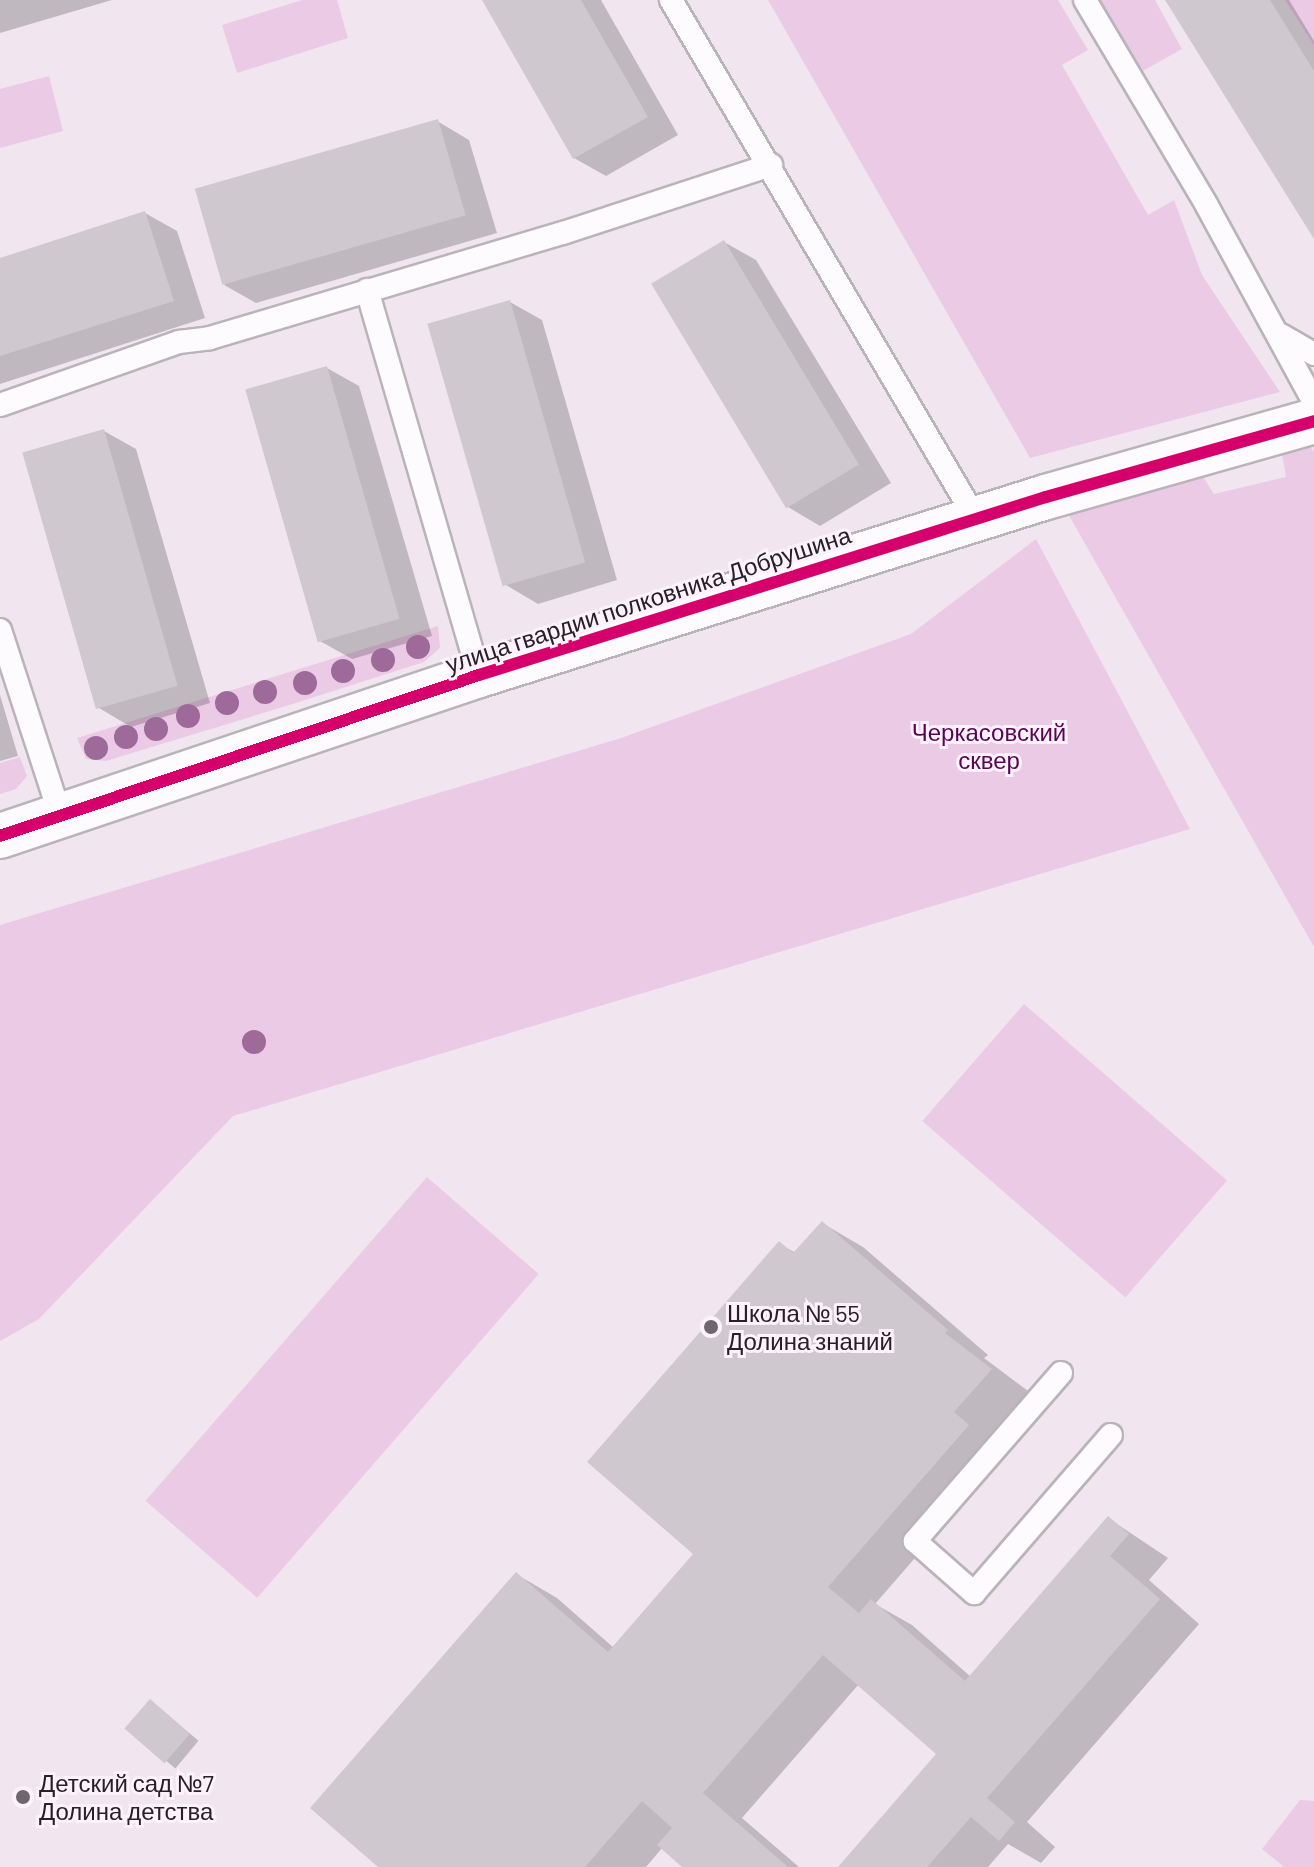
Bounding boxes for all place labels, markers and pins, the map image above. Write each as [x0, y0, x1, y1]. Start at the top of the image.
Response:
place label: Школа № 55 Долина знаний [727, 1299, 893, 1355]
marker: Школа № 55 Долина знаний [702, 1318, 720, 1336]
place label: Детский сад №7 Долина детства [39, 1769, 214, 1825]
marker: Детский сад №7 Долина детства [14, 1788, 32, 1806]

